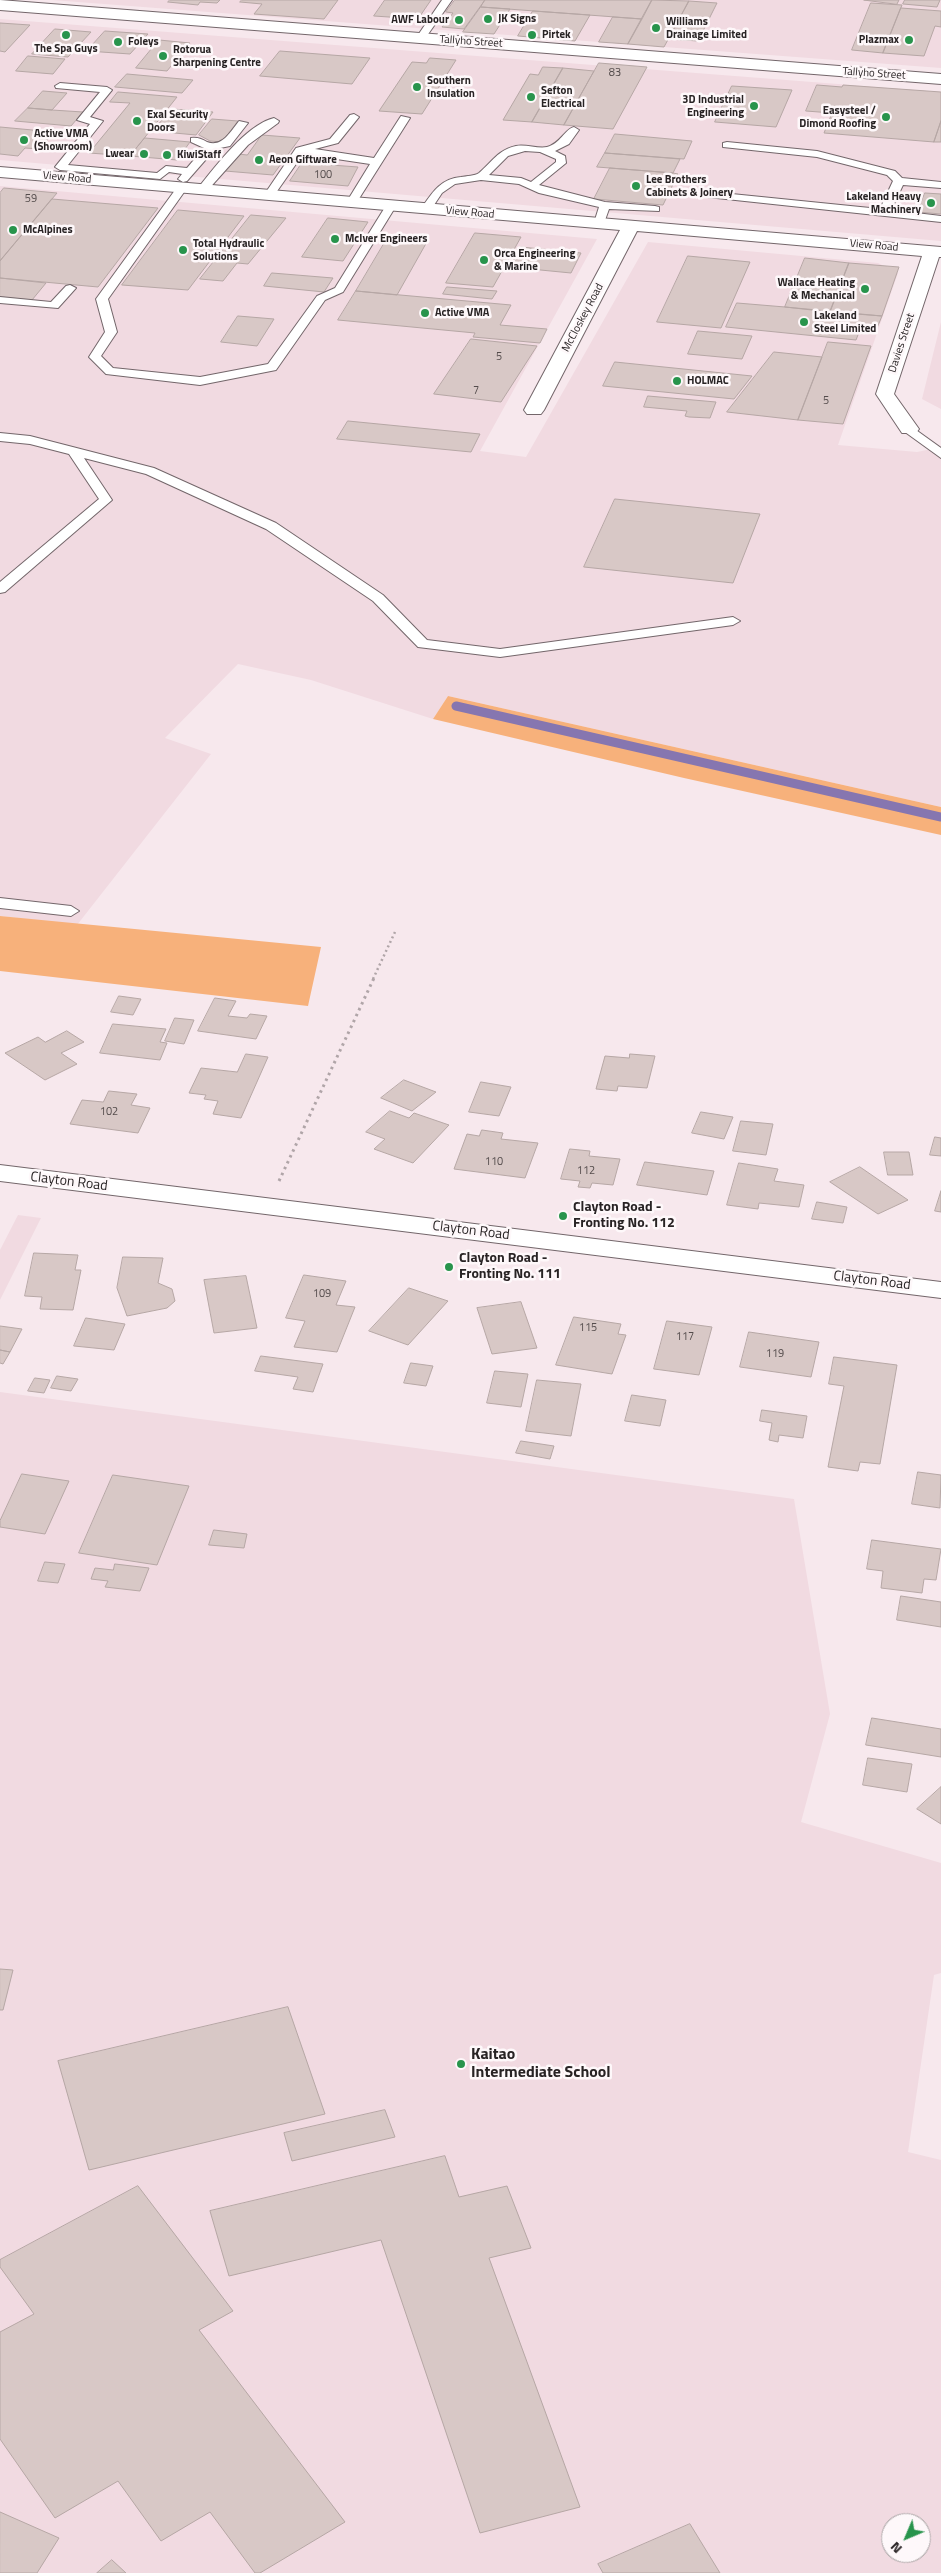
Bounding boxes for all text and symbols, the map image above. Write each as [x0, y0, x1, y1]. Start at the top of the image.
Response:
place label: JK Signs [498, 12, 536, 26]
place label: AWF Labour [391, 13, 449, 27]
marker: JK Signs [482, 13, 494, 25]
marker: AWF Labour [453, 14, 465, 26]
place label: Williams Drainage Limited [666, 15, 747, 41]
marker: Williams Drainage Limited [650, 22, 662, 34]
place label: Pirtek [542, 28, 571, 42]
marker: The Spa Guys [60, 29, 72, 41]
marker: Pirtek [526, 29, 538, 41]
street label: Tallyho Street [439, 33, 503, 51]
place label: Plazmax [859, 33, 899, 47]
marker: Plazmax [903, 34, 915, 46]
place label: Foleys [128, 35, 159, 49]
marker: Foleys [112, 36, 124, 48]
place label: The Spa Guys [34, 42, 98, 56]
place label: Rotorua Sharpening Centre [173, 43, 261, 69]
marker: Rotorua Sharpening Centre [157, 50, 169, 62]
street label: Tallyho Street [842, 65, 906, 83]
house number: 83 [609, 66, 621, 80]
place label: Southern Insulation [427, 74, 475, 100]
marker: Southern Insulation [411, 81, 423, 93]
place label: Sefton Electrical [541, 84, 585, 110]
marker: Sefton Electrical [525, 91, 537, 103]
place label: 3D Industrial Engineering [682, 93, 744, 119]
marker: 3D Industrial Engineering [748, 100, 760, 112]
place label: Easysteel / Dimond Roofing [799, 104, 876, 130]
place label: Exal Security Doors [147, 108, 208, 134]
marker: Easysteel / Dimond Roofing [880, 111, 892, 123]
marker: Exal Security Doors [131, 115, 143, 127]
place label: Active VMA (Showroom) [34, 127, 92, 153]
marker: Active VMA (Showroom) [18, 134, 30, 146]
place label: Lwear [105, 147, 134, 161]
marker: Lwear [138, 148, 150, 160]
place label: KiwiStaff [177, 148, 221, 162]
marker: KiwiStaff [161, 149, 173, 161]
place label: Aeon Giftware [269, 153, 337, 167]
marker: Aeon Giftware [253, 154, 265, 166]
house number: 100 [314, 168, 332, 182]
street label: View Road [42, 169, 92, 187]
place label: Lee Brothers Cabinets & Joinery [646, 173, 733, 199]
marker: Lee Brothers Cabinets & Joinery [630, 180, 642, 192]
place label: Lakeland Heavy Machinery [846, 190, 921, 216]
house number: 59 [25, 192, 37, 206]
marker: Lakeland Heavy Machinery [925, 197, 937, 209]
street label: View Road [445, 204, 495, 222]
place label: McAlpines [23, 223, 73, 237]
marker: McAlpines [7, 224, 19, 236]
place label: McIver Engineers [345, 232, 427, 246]
marker: McIver Engineers [329, 233, 341, 245]
place label: Total Hydraulic Solutions [193, 237, 264, 263]
street label: View Road [849, 237, 899, 255]
marker: Total Hydraulic Solutions [177, 244, 189, 256]
place label: Orca Engineering & Marine [494, 247, 575, 273]
marker: Orca Engineering & Marine [478, 254, 490, 266]
place label: Wallace Heating & Mechanical [777, 276, 855, 302]
street label: McCloskey Road [559, 282, 607, 354]
marker: Wallace Heating & Mechanical [859, 283, 871, 295]
place label: Active VMA [435, 306, 489, 320]
marker: Active VMA [419, 307, 431, 319]
place label: Lakeland Steel Limited [814, 309, 876, 335]
street label: Davies Street [886, 312, 918, 374]
marker: Lakeland Steel Limited [798, 316, 810, 328]
house number: 5 [496, 350, 502, 364]
place label: HOLMAC [687, 374, 729, 388]
marker: HOLMAC [671, 375, 683, 387]
house number: 7 [473, 384, 479, 398]
house number: 5 [823, 394, 829, 408]
house number: 102 [100, 1105, 118, 1119]
house number: 110 [485, 1155, 503, 1169]
house number: 112 [577, 1164, 595, 1178]
street label: Clayton Road [29, 1169, 109, 1195]
place label: Clayton Road - Fronting No. 112 [573, 1200, 675, 1232]
marker: Clayton Road - Fronting No. 112 [557, 1210, 569, 1222]
street label: Clayton Road [431, 1218, 511, 1244]
place label: Clayton Road - Fronting No. 111 [459, 1251, 561, 1284]
marker: Clayton Road - Fronting No. 111 [443, 1261, 455, 1273]
street label: Clayton Road [832, 1268, 912, 1294]
house number: 109 [313, 1287, 331, 1301]
house number: 115 [579, 1321, 597, 1335]
house number: 117 [676, 1330, 694, 1344]
house number: 119 [766, 1347, 784, 1361]
place label: Kaitao Intermediate School [471, 2045, 611, 2083]
marker: Kaitao Intermediate School [455, 2058, 467, 2070]
north arrow [881, 2513, 931, 2563]
text: N [885, 2537, 907, 2559]

